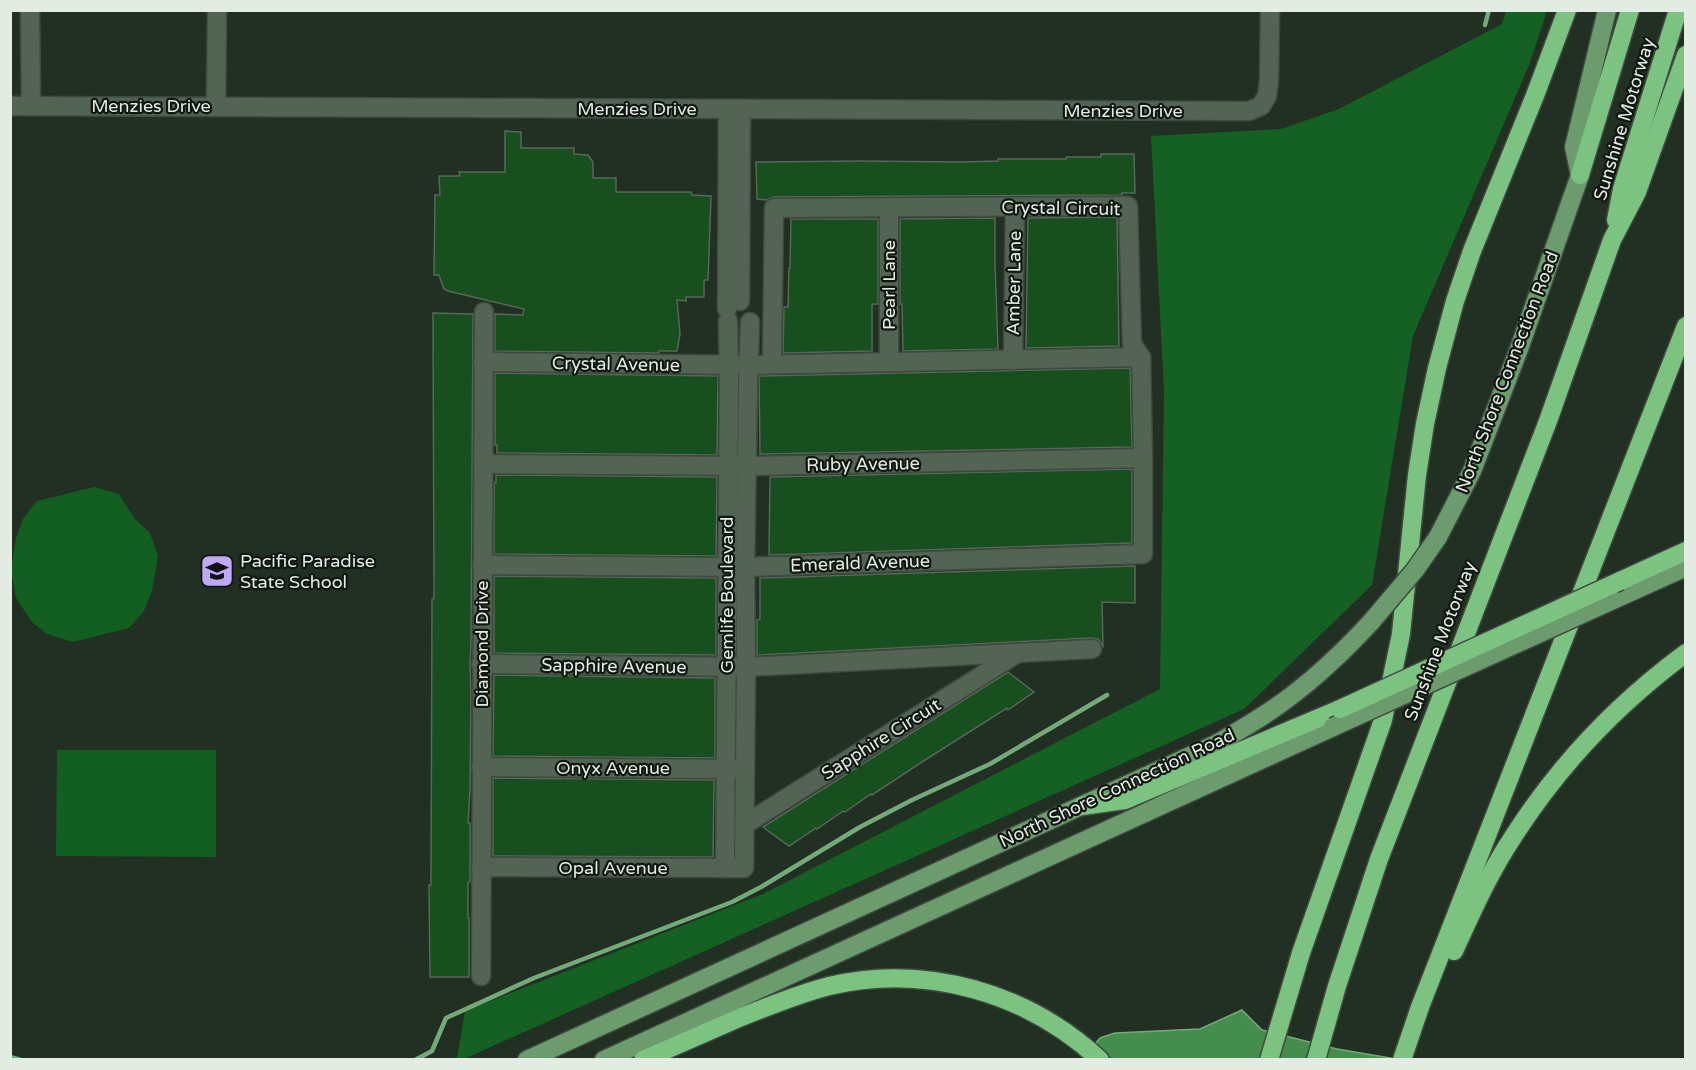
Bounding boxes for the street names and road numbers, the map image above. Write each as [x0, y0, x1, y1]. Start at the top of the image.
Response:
street label: Sunshine Motorway [1589, 35, 1659, 203]
street label: Menzies Drive [91, 95, 211, 117]
street label: Menzies Drive [577, 98, 697, 120]
street label: Menzies Drive [1063, 100, 1183, 122]
street label: Crystal Circuit [1001, 196, 1121, 220]
street label: Amber Lane [1002, 231, 1026, 335]
street label: Pearl Lane [878, 240, 900, 330]
street label: North Shore Connection Road [1451, 248, 1563, 496]
street label: Crystal Avenue [552, 352, 680, 376]
street label: Ruby Avenue [806, 452, 920, 476]
street label: Gemlife Boulevard [716, 517, 738, 673]
street label: Emerald Avenue [790, 550, 930, 576]
street label: Sunshine Motorway [1399, 558, 1481, 724]
street label: Diamond Drive [471, 581, 493, 707]
street label: Sapphire Avenue [541, 654, 687, 678]
street label: Sapphire Circuit [817, 693, 945, 784]
street label: North Shore Connection Road [996, 724, 1238, 852]
street label: Onyx Avenue [556, 757, 670, 779]
street label: Opal Avenue [558, 857, 668, 879]

